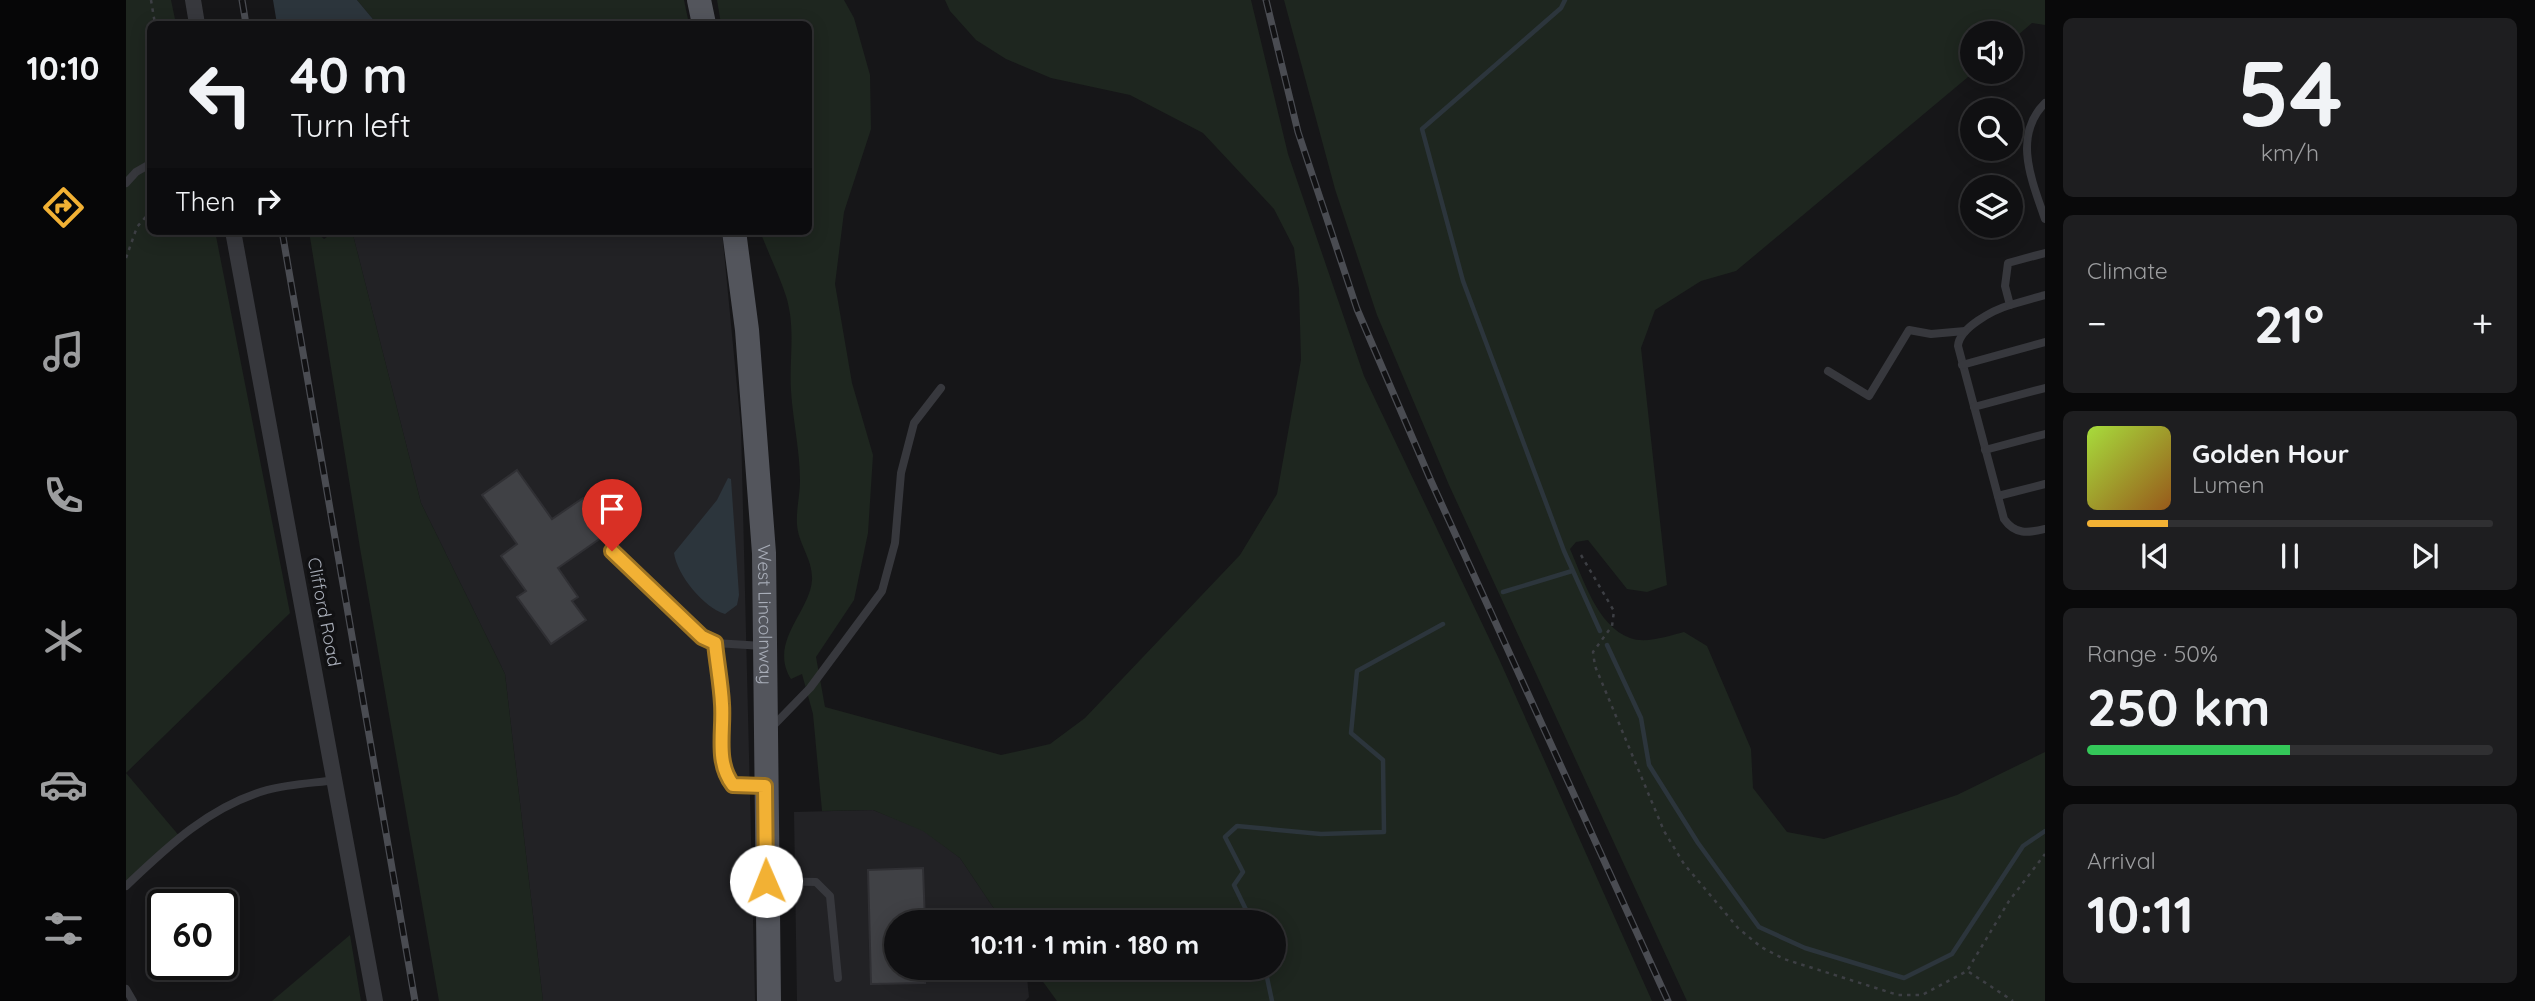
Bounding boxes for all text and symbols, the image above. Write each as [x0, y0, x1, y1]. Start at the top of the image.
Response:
map controls [1960, 21, 2023, 238]
button: sound [1960, 21, 2023, 84]
text: 54 [2237, 35, 2343, 149]
text: 40 m [290, 44, 408, 105]
text: 10:10 [27, 48, 99, 88]
icon: left [175, 49, 266, 140]
button: search [1960, 98, 2023, 161]
text: Turn left [290, 105, 411, 145]
text: km/h [2261, 138, 2319, 167]
button: layers [1960, 175, 2023, 238]
icon: right [249, 182, 287, 220]
icon: directions [39, 183, 88, 232]
text: Then [175, 185, 235, 218]
text: Climate [2087, 256, 2168, 285]
text: 21° [2254, 291, 2324, 356]
text: − [2087, 299, 2107, 347]
text: + [2472, 299, 2493, 347]
icon: music [39, 327, 88, 376]
text: Golden Hour [2192, 437, 2349, 470]
text: Lumen [2192, 470, 2265, 499]
icon: phone [39, 471, 88, 520]
pin [582, 479, 642, 551]
icon: arrive [593, 490, 631, 528]
icon: previous [2136, 537, 2174, 575]
icon: pause [2271, 537, 2309, 575]
icon: next [2406, 537, 2444, 575]
street label: West Lincolnway [752, 544, 777, 685]
street label: Clifford Road [303, 555, 346, 668]
icon: climate [39, 616, 88, 665]
text: Range · 50% [2087, 639, 2218, 668]
text: 250 km [2087, 674, 2271, 739]
icon: car [39, 760, 88, 809]
position arrow [729, 844, 803, 918]
text: Arrival [2087, 846, 2156, 875]
text: 10:11 [2087, 881, 2194, 946]
speed limit sign: 60 [147, 889, 238, 980]
icon: filters [39, 904, 88, 953]
text: 10:11 · 1 min · 180 m [971, 928, 1199, 961]

